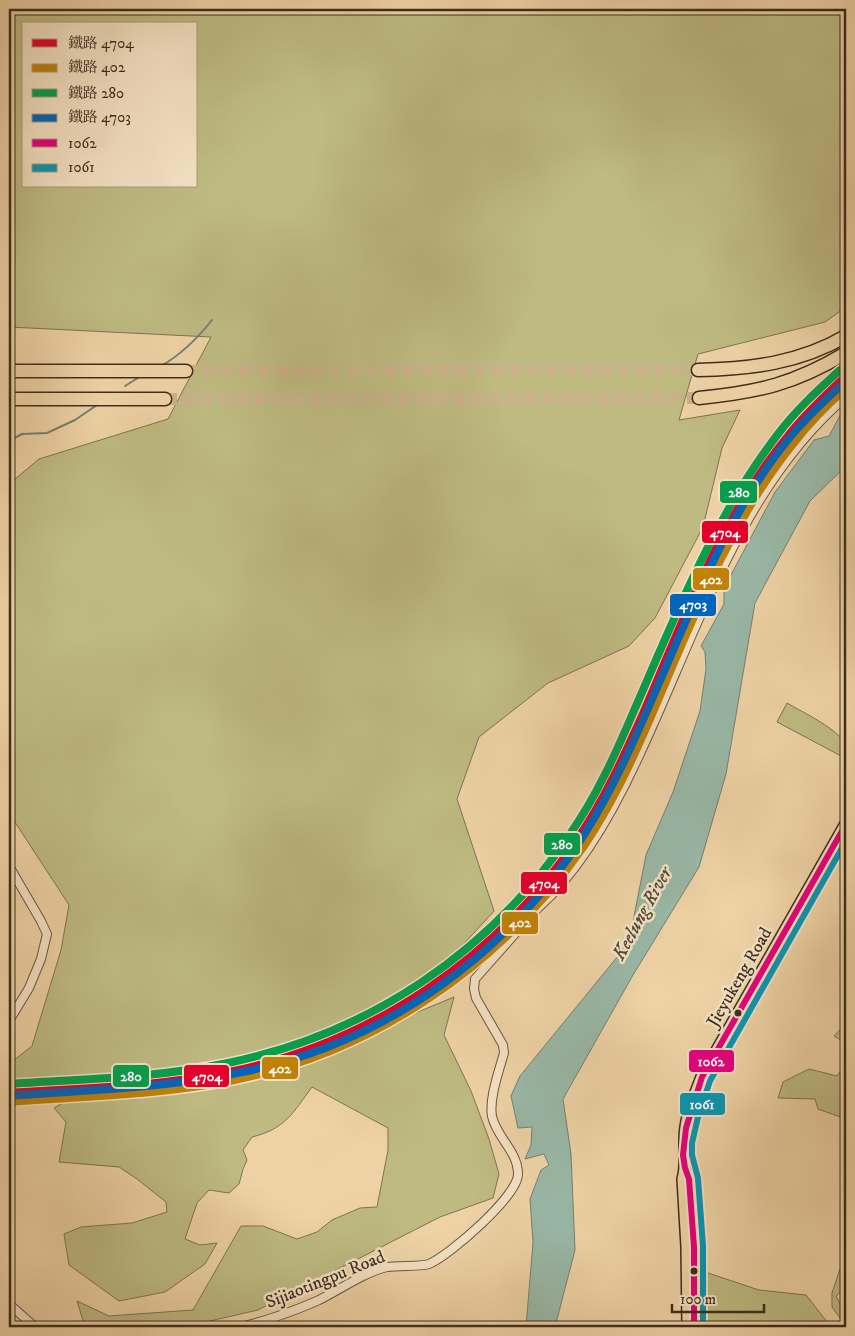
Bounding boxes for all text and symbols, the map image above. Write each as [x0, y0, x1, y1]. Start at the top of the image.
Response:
legend [22, 22, 198, 188]
text: 鐵路 4704 [68, 34, 134, 53]
text: 鐵路 402 [68, 58, 126, 77]
text: 鐵路 280 [68, 84, 124, 103]
text: 鐵路 4703 [68, 108, 131, 127]
text: 1062 [68, 134, 97, 153]
text: 1061 [68, 158, 95, 177]
line badge: 280 [719, 480, 758, 504]
text: 280 [728, 484, 750, 502]
line badge: 4704 [701, 520, 749, 544]
text: 4704 [709, 524, 741, 542]
line badge: 402 [692, 567, 730, 591]
text: 402 [699, 571, 723, 589]
line badge: 4703 [669, 593, 717, 617]
text: 4703 [678, 596, 707, 614]
line badge: 280 [543, 832, 581, 856]
text: 280 [551, 836, 573, 854]
water label: Keelung River [607, 861, 678, 965]
line badge: 4704 [520, 871, 568, 895]
text: 4704 [528, 875, 560, 893]
line badge: 402 [501, 911, 539, 935]
text: 402 [508, 914, 532, 932]
street label: Jieyukeng Road [701, 924, 777, 1033]
unlabelled marker [733, 1008, 743, 1018]
line badge: 1062 [688, 1049, 735, 1073]
text: 1062 [698, 1053, 726, 1071]
line badge: 402 [261, 1056, 299, 1080]
text: 402 [268, 1060, 292, 1078]
line badge: 280 [112, 1064, 150, 1088]
line badge: 4704 [183, 1064, 230, 1088]
text: 280 [120, 1068, 142, 1086]
text: 4704 [191, 1068, 223, 1086]
line badge: 1061 [679, 1092, 726, 1116]
text: 1061 [690, 1096, 715, 1114]
street label: Sijiaotingpu Road [262, 1246, 388, 1314]
unlabelled marker [689, 1266, 699, 1276]
scale bar [672, 1281, 765, 1313]
text: 100 m [680, 1290, 716, 1309]

